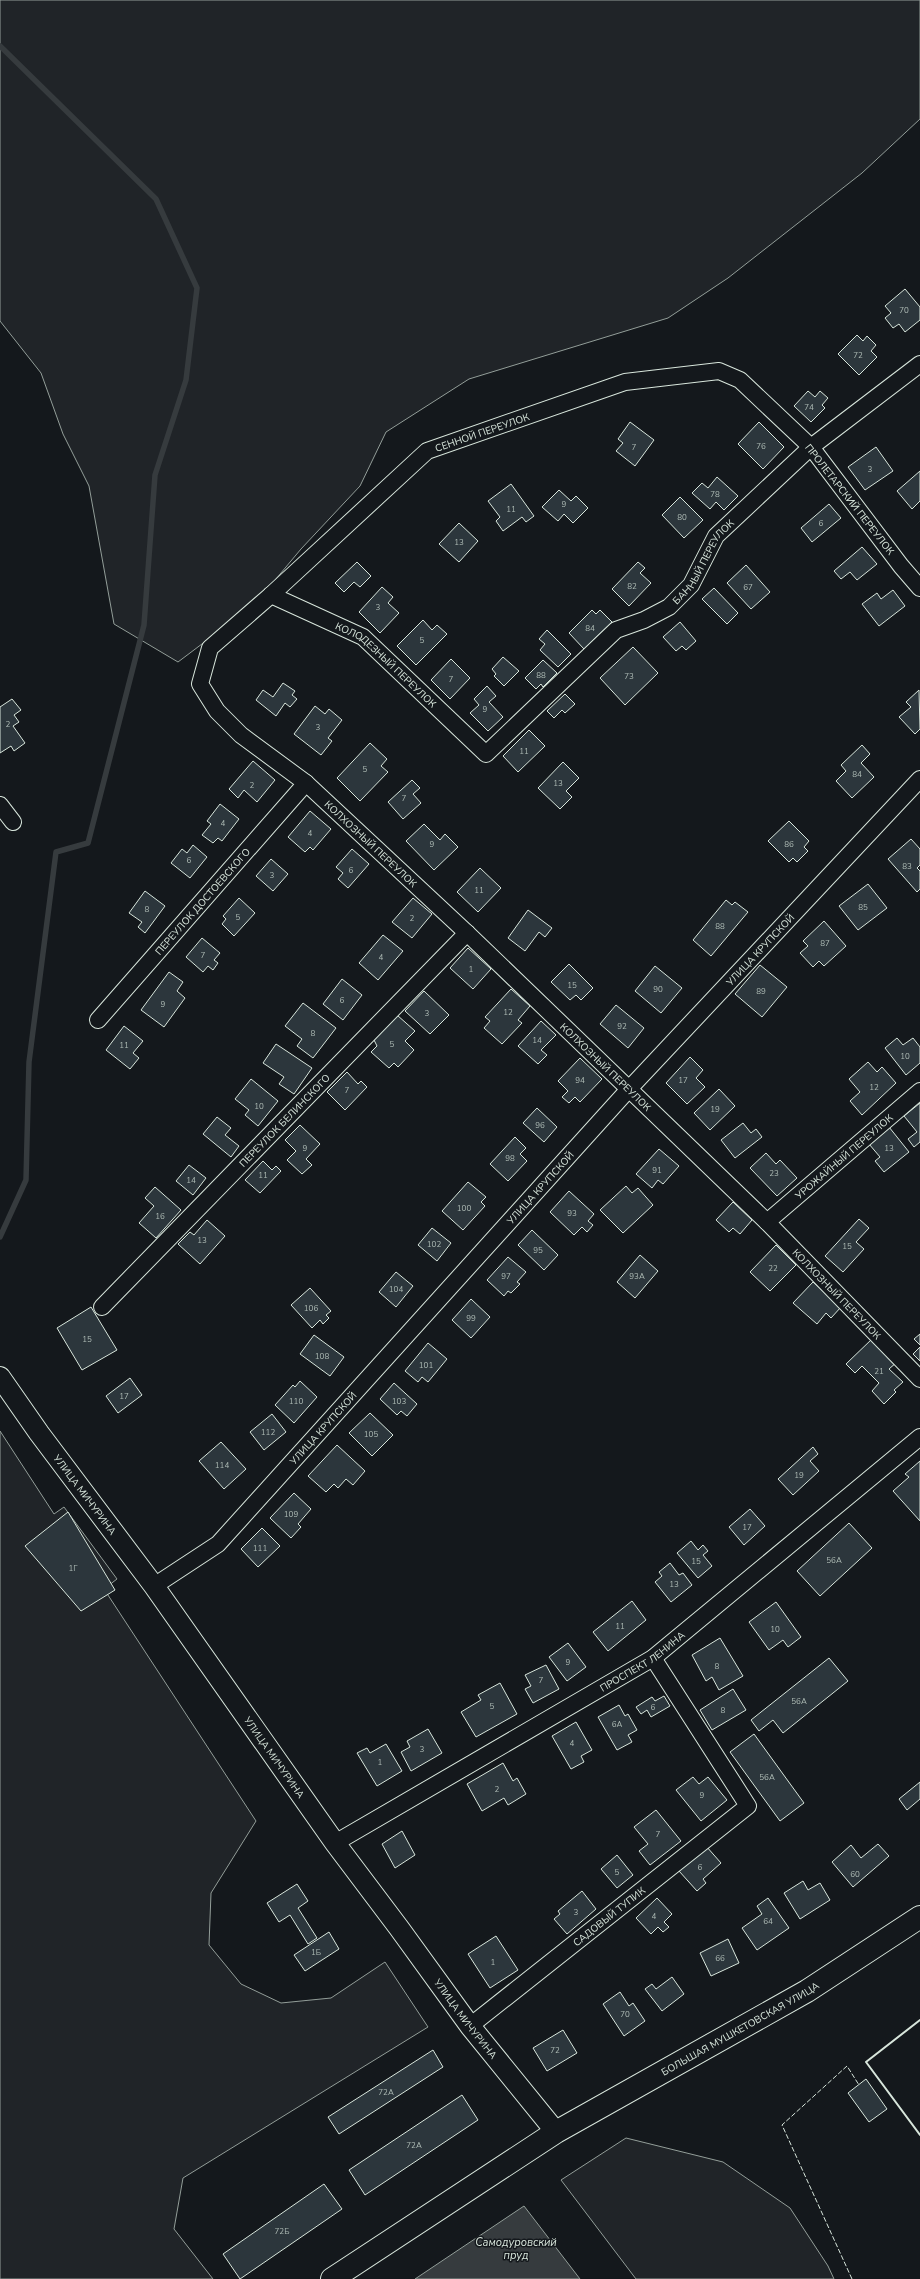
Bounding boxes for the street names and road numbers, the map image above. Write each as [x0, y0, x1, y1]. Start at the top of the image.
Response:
street label: СЕННОЙ ПЕРЕУЛОК [433, 410, 532, 456]
street label: ПРОЛЕТАРСКИЙ ПЕРЕУЛОК [801, 441, 897, 558]
street label: БАННЫЙ ПЕРЕУЛОК [670, 516, 738, 608]
street label: КОЛОДЕЗНЫЙ ПЕРЕУЛОК [333, 619, 439, 712]
street label: КОЛХОЗНЫЙ ПЕРЕУЛОК [321, 798, 420, 891]
street label: ПЕРЕУЛОК ДОСТОЕВСКОГО [152, 845, 254, 958]
street label: УЛИЦА КРУПСКОЙ [723, 911, 798, 990]
street label: КОЛХОЗНЫЙ ПЕРЕУЛОК [557, 1020, 654, 1115]
street label: ПЕРЕУЛОК БЕЛИНСКОГО [236, 1071, 334, 1170]
street label: УРОЖАЙНЫЙ ПЕРЕУЛОК [792, 1111, 897, 1203]
street label: УЛИЦА КРУПСКОЙ [503, 1149, 577, 1228]
street label: КОЛХОЗНЫЙ ПЕРЕУЛОК [789, 1246, 884, 1343]
street label: УЛИЦА КРУПСКОЙ [286, 1389, 360, 1469]
street label: УЛИЦА МИЧУРИНА [49, 1451, 119, 1538]
street label: ПРОСПЕКТ ЛЕНИНА [597, 1628, 689, 1696]
street label: УЛИЦА МИЧУРИНА [240, 1713, 308, 1802]
street label: САДОВЫЙ ТУПИК [570, 1884, 649, 1950]
street label: УЛИЦА МИЧУРИНА [430, 1976, 500, 2063]
street label: БОЛЬШАЯ МУШКЕТОВСКАЯ УЛИЦА [659, 1979, 823, 2079]

